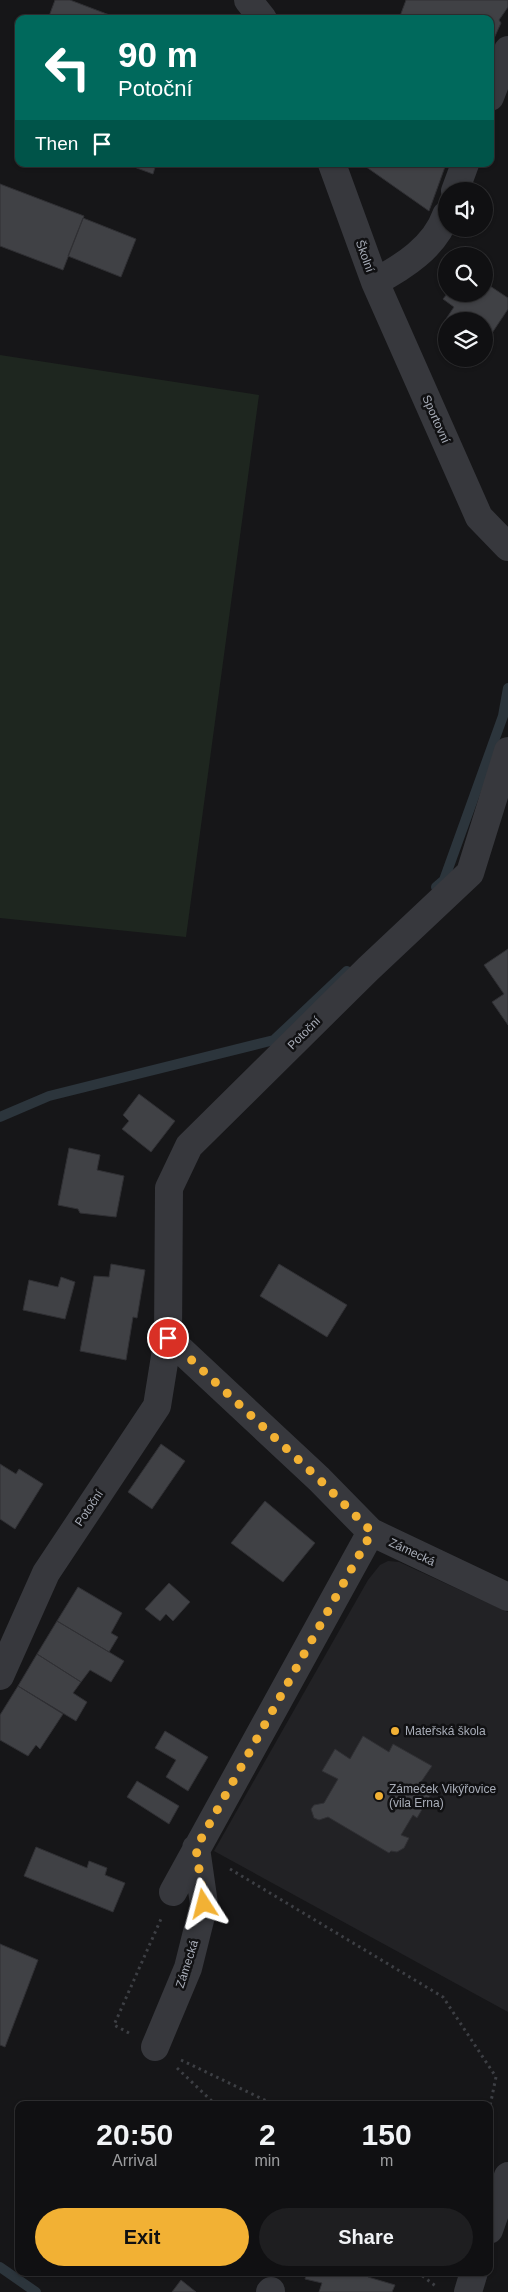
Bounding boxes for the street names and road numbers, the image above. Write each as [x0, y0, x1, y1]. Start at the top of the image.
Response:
street label: Školní [353, 238, 378, 275]
street label: Sportovní [419, 393, 453, 446]
street label: Potoční [285, 1013, 324, 1052]
street label: Potoční [72, 1487, 107, 1529]
street label: Zámecká [387, 1535, 438, 1569]
street label: Zámecká [173, 1938, 201, 1990]

